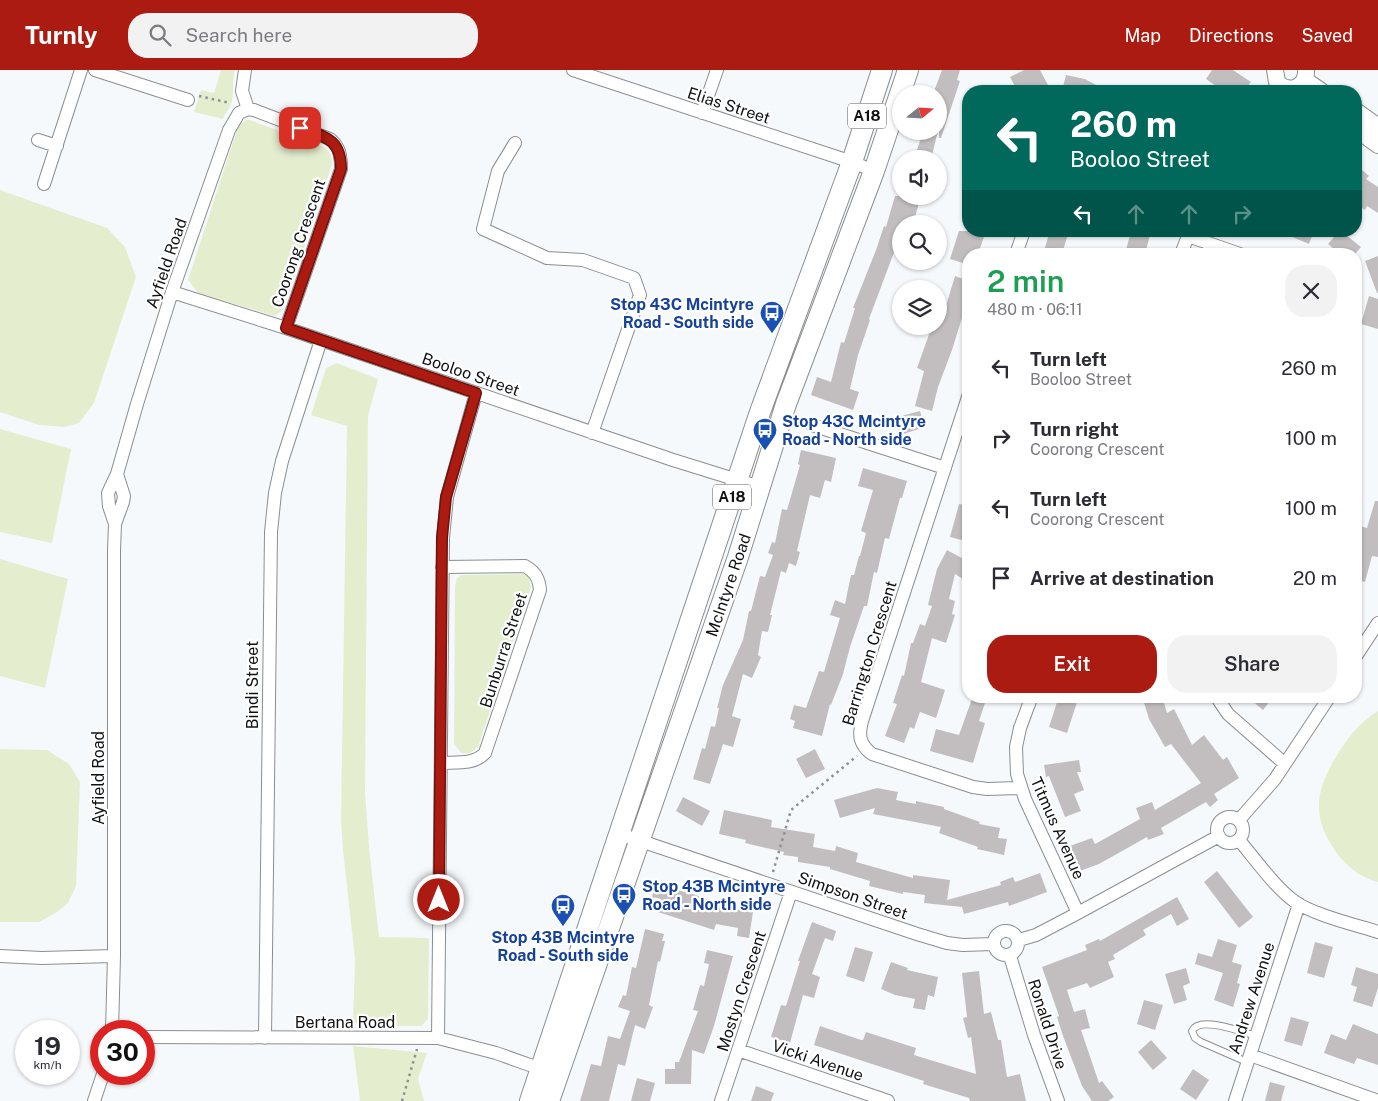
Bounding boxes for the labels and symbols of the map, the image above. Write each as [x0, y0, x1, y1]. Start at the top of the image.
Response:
street label: Elias Street [685, 83, 773, 128]
north arrow [892, 85, 948, 140]
road number: A18 [848, 104, 886, 128]
pin [279, 107, 321, 149]
street label: Coorong Crescent [268, 177, 329, 310]
street label: Ayfield Road [142, 216, 191, 311]
place label: Stop 43C Mcintyre Road - South side [610, 295, 754, 332]
bus stop icon: Stop 43C Mcintyre Road - South side [759, 300, 785, 334]
street label: Booloo Street [420, 349, 522, 400]
place label: Stop 43C Mcintyre Road - North side [782, 412, 926, 449]
bus stop icon: Stop 43C Mcintyre Road - North side [752, 417, 778, 451]
road number: A18 [713, 484, 751, 510]
street label: McIntyre Road [702, 531, 755, 639]
street label: Barrington Crescent [838, 578, 901, 728]
street label: Bunburra Street [476, 590, 531, 710]
street label: Bindi Street [243, 641, 262, 729]
street label: Ayfield Road [89, 731, 108, 825]
street label: Titmus Avenue [1027, 774, 1089, 882]
street label: Simpson Street [795, 868, 910, 923]
position arrow [412, 873, 464, 925]
place label: Stop 43B Mcintyre Road - North side [642, 877, 786, 914]
bus stop icon: Stop 43B Mcintyre Road - North side [611, 882, 637, 916]
bus stop icon: Stop 43B Mcintyre Road - South side [550, 893, 576, 927]
place label: Stop 43B Mcintyre Road - South side [491, 928, 635, 965]
street label: Mostyn Crescent [713, 928, 770, 1054]
street label: Andrew Avenue [1224, 940, 1279, 1057]
street label: Ronald Drive [1024, 977, 1071, 1072]
street label: Bertana Road [295, 1013, 395, 1032]
speed limit sign: 30 [90, 1020, 155, 1085]
street label: Vicki Avenue [770, 1036, 866, 1085]

